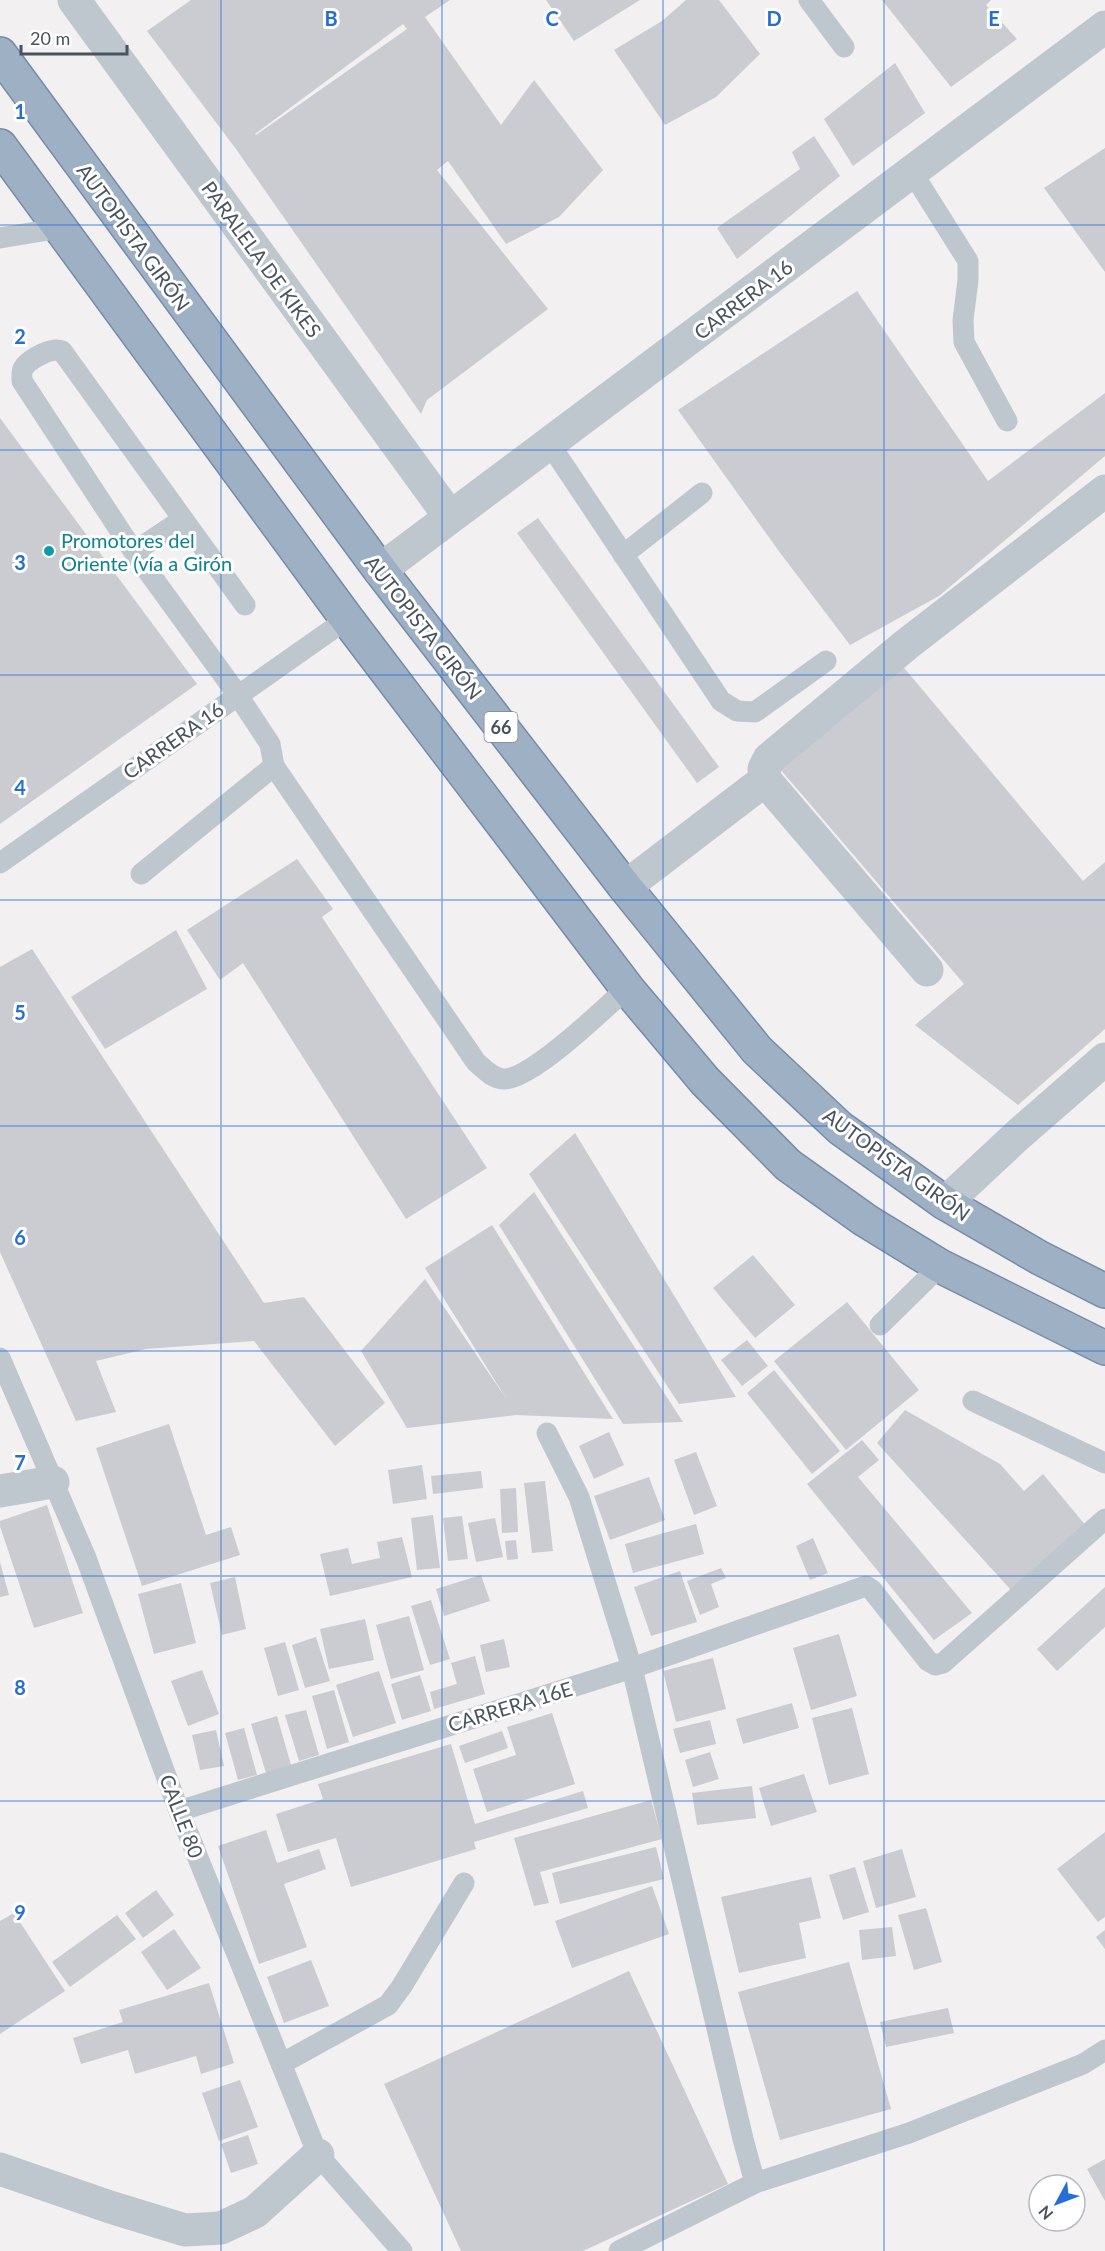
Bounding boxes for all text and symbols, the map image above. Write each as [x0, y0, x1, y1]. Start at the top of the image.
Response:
text: B [324, 6, 338, 30]
text: C [545, 6, 559, 30]
text: D [766, 6, 782, 30]
text: E [988, 6, 1000, 30]
scale bar [21, 18, 128, 56]
text: 20 m [30, 27, 70, 49]
text: 1 [14, 99, 26, 123]
street label: AUTOPISTA GIRÓN [73, 159, 195, 315]
street label: PARALELA DE KIKES [197, 176, 327, 342]
street label: CARRERA 16 [689, 254, 797, 344]
text: 2 [14, 324, 26, 348]
place label: Promotores del Oriente (vía a Girón [61, 528, 232, 575]
marker: Promotores del Oriente (vía a Girón [42, 544, 56, 558]
text: 3 [14, 550, 26, 574]
street label: AUTOPISTA GIRÓN [360, 550, 488, 704]
street label: CARRERA 16 [118, 697, 228, 783]
road number: 66 [484, 712, 518, 742]
text: 4 [14, 775, 26, 799]
text: 5 [14, 1000, 26, 1024]
street label: AUTOPISTA GIRÓN [819, 1103, 975, 1225]
text: 6 [14, 1225, 26, 1249]
text: 7 [14, 1450, 26, 1474]
text: 8 [14, 1675, 26, 1699]
street label: CARRERA 16E [445, 1676, 575, 1736]
street label: CALLE 80 [155, 1771, 209, 1861]
text: 9 [14, 1900, 26, 1924]
north arrow [1027, 2173, 1087, 2233]
text: N [1034, 2202, 1057, 2224]

